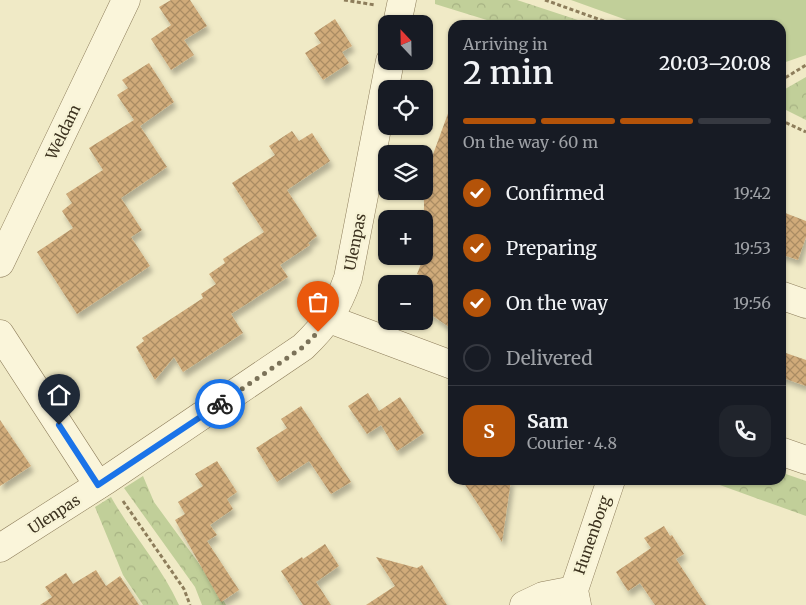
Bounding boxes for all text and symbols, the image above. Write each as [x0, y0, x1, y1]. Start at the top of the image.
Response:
north arrow [378, 15, 432, 70]
map controls [378, 15, 433, 330]
text: Arriving in [463, 34, 548, 54]
text: 20:03–20:08 [659, 51, 771, 75]
text: 2 min [463, 53, 553, 93]
button: locate [378, 80, 433, 135]
street label: Weldam [41, 101, 84, 163]
text: On the way · 60 m [463, 132, 598, 152]
button: layers [378, 145, 433, 200]
icon: check [463, 179, 491, 207]
text: Confirmed [506, 181, 604, 205]
text: 19:42 [734, 183, 771, 203]
button: + [378, 210, 433, 265]
street label: Ulenpas [340, 212, 370, 272]
icon: check [463, 234, 491, 262]
text: Preparing [506, 236, 597, 260]
text: 19:53 [734, 238, 771, 258]
button: − [378, 275, 433, 330]
pin [297, 281, 339, 332]
icon: bag [304, 288, 332, 316]
icon: check [463, 289, 491, 317]
text: On the way [506, 291, 608, 315]
text: 19:56 [733, 293, 771, 313]
text: Delivered [506, 346, 593, 370]
pin [38, 374, 80, 425]
courier [195, 379, 245, 429]
icon: home [45, 381, 73, 409]
icon: bike [206, 390, 234, 418]
button: phone [719, 405, 771, 457]
text: Sam [527, 409, 568, 433]
text: S [483, 419, 495, 443]
text: Courier · 4.8 [527, 433, 617, 453]
street label: Ulenpas [24, 490, 84, 538]
street label: Hunenborg [570, 493, 614, 577]

